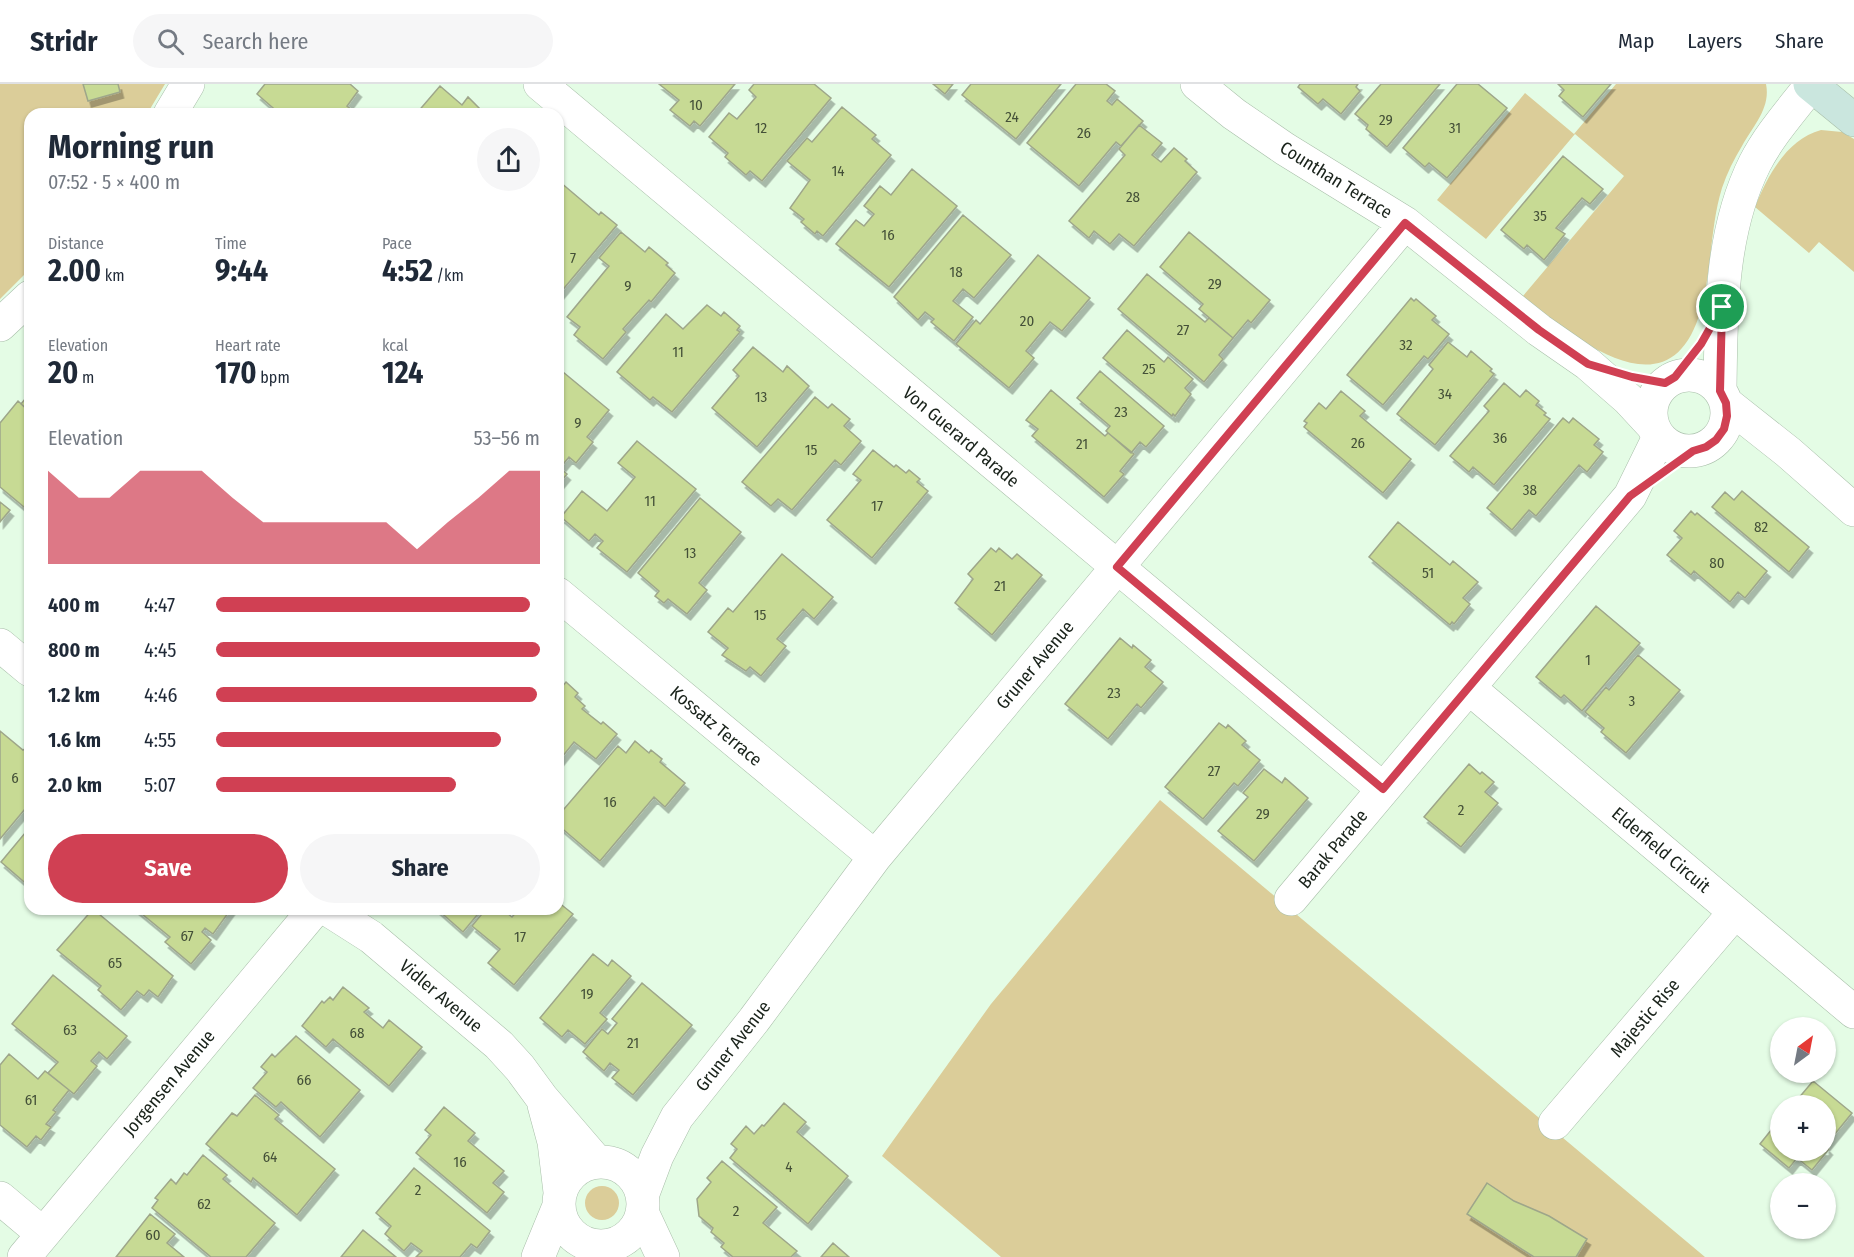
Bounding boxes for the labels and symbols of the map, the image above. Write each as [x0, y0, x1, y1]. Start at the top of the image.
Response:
house number: 10 [689, 96, 703, 114]
house number: 24 [1005, 108, 1019, 126]
house number: 29 [1379, 111, 1393, 129]
house number: 12 [755, 119, 768, 137]
house number: 31 [1449, 119, 1461, 137]
house number: 26 [1077, 124, 1091, 142]
street label: Counthan Terrace [1276, 137, 1396, 223]
house number: 14 [831, 162, 845, 180]
house number: 28 [1126, 188, 1140, 206]
house number: 35 [1533, 207, 1547, 225]
house number: 16 [881, 226, 895, 244]
house number: 7 [570, 249, 576, 267]
house number: 18 [949, 263, 963, 281]
house number: 29 [1208, 275, 1222, 293]
house number: 9 [624, 277, 632, 295]
pin [1696, 281, 1747, 332]
house number: 20 [1020, 312, 1034, 330]
house number: 27 [1177, 321, 1189, 339]
house number: 32 [1399, 336, 1413, 354]
house number: 11 [672, 343, 684, 361]
house number: 25 [1142, 360, 1156, 378]
street label: Von Guerard Parade [898, 382, 1024, 492]
house number: 34 [1438, 385, 1452, 403]
house number: 13 [755, 388, 768, 406]
house number: 23 [1114, 403, 1128, 421]
house number: 9 [574, 414, 582, 432]
house number: 36 [1493, 429, 1507, 447]
house number: 26 [1351, 434, 1365, 452]
house number: 21 [1076, 435, 1088, 453]
house number: 15 [805, 441, 817, 459]
house number: 38 [1523, 481, 1537, 499]
house number: 11 [644, 492, 656, 510]
house number: 17 [871, 497, 883, 515]
house number: 82 [1754, 518, 1768, 536]
house number: 13 [684, 544, 697, 562]
house number: 80 [1709, 554, 1725, 572]
house number: 51 [1422, 564, 1434, 582]
house number: 21 [994, 577, 1006, 595]
house number: 15 [754, 606, 766, 624]
street label: Gruner Avenue [992, 616, 1079, 714]
house number: 1 [1585, 651, 1591, 669]
street label: Kossatz Terrace [666, 681, 766, 771]
house number: 23 [1107, 684, 1121, 702]
house number: 3 [1629, 692, 1636, 710]
house number: 27 [1208, 762, 1220, 780]
house number: 6 [11, 769, 19, 787]
house number: 16 [603, 793, 617, 811]
house number: 2 [1458, 801, 1465, 819]
street label: Elderfield Circuit [1607, 803, 1715, 898]
house number: 29 [1256, 805, 1270, 823]
street label: Barak Parade [1294, 805, 1372, 893]
house number: 67 [180, 927, 194, 945]
house number: 17 [514, 928, 526, 946]
house number: 65 [108, 954, 122, 972]
street label: Vidler Avenue [395, 955, 487, 1037]
street label: Majestic Rise [1606, 974, 1684, 1062]
house number: 19 [580, 985, 594, 1003]
street label: Gruner Avenue [691, 996, 775, 1096]
north arrow [1770, 1017, 1836, 1083]
house number: 63 [63, 1021, 77, 1039]
house number: 68 [350, 1024, 364, 1042]
street label: Jorgensen Avenue [118, 1026, 220, 1140]
house number: 21 [627, 1034, 639, 1052]
house number: 66 [297, 1071, 311, 1089]
house number: 61 [25, 1091, 37, 1109]
house number: 64 [263, 1148, 277, 1166]
house number: 16 [453, 1153, 467, 1171]
house number: 4 [785, 1158, 793, 1176]
house number: 2 [415, 1181, 422, 1199]
house number: 62 [197, 1195, 211, 1213]
house number: 2 [733, 1202, 740, 1220]
house number: 60 [145, 1226, 161, 1244]

